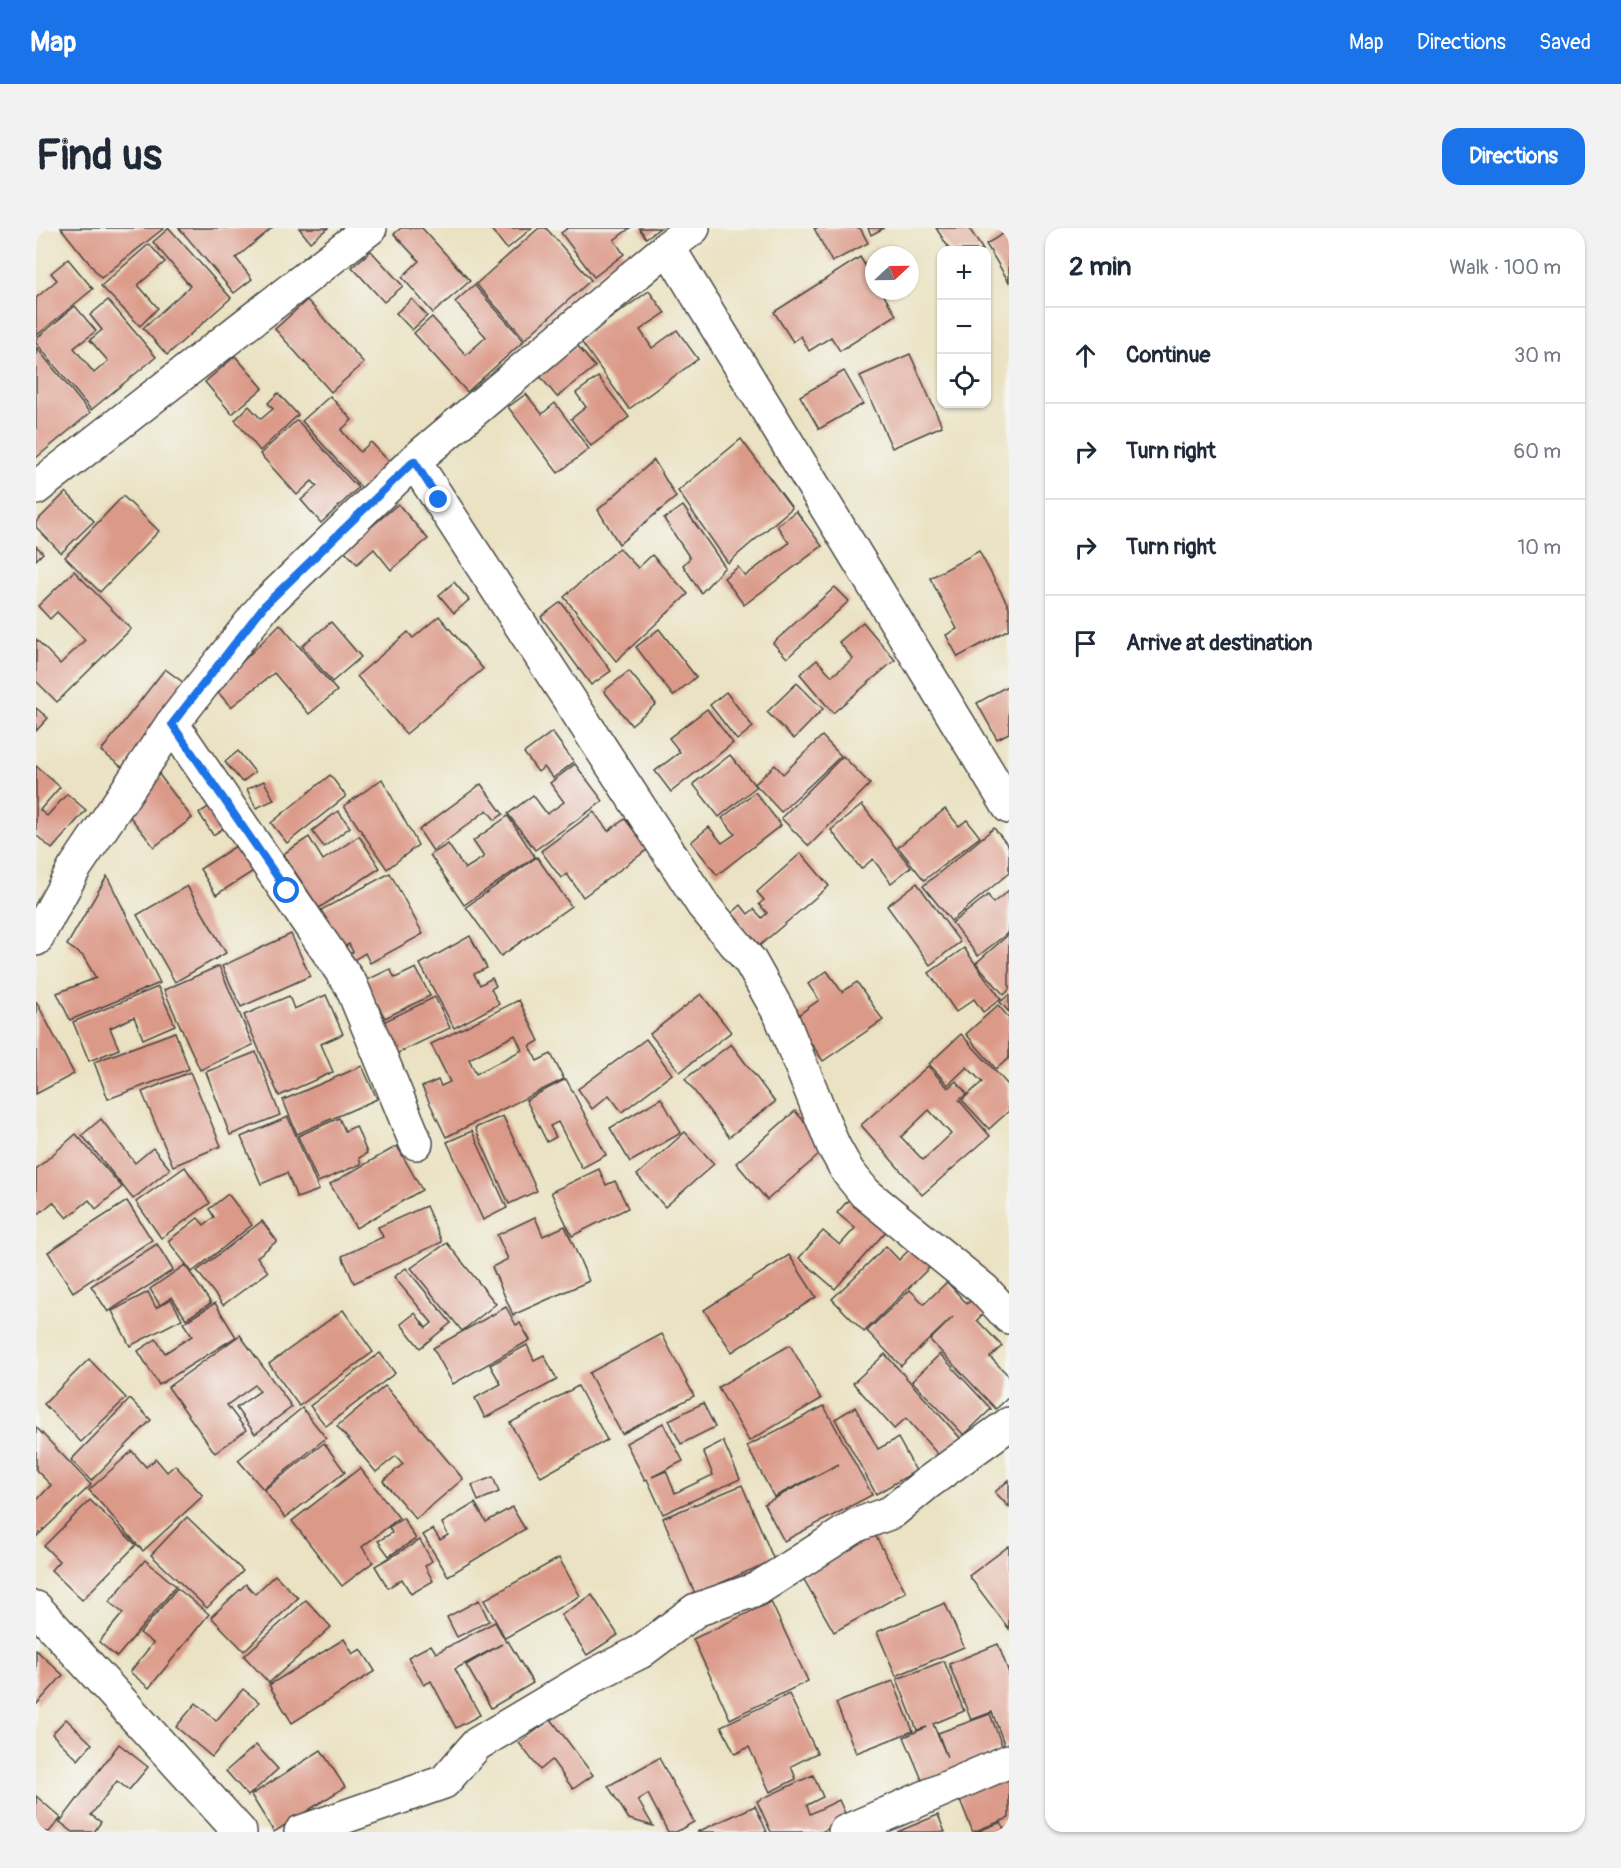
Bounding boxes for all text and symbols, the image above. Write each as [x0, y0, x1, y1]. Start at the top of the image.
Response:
text: Map [30, 25, 76, 60]
text: Map [1349, 29, 1384, 56]
text: Directions [1417, 29, 1506, 56]
text: Saved [1539, 29, 1591, 56]
button: Directions [1442, 128, 1585, 185]
text: Find us [36, 130, 162, 182]
north arrow [865, 246, 919, 300]
map controls [937, 246, 991, 408]
button: + [937, 246, 991, 300]
text: 2 min [1069, 251, 1131, 283]
text: Walk · 100 m [1449, 255, 1561, 280]
button: − [937, 300, 991, 354]
icon: ahead [1069, 339, 1102, 372]
text: Continue [1126, 341, 1210, 369]
text: 30 m [1514, 343, 1561, 368]
button: locate [937, 354, 991, 408]
icon: right [1069, 435, 1102, 468]
text: Turn right [1126, 437, 1216, 465]
text: 60 m [1514, 439, 1561, 464]
route end [425, 486, 451, 512]
icon: right [1069, 531, 1102, 564]
text: Turn right [1126, 533, 1216, 561]
text: 10 m [1517, 535, 1561, 560]
icon: arrive [1069, 627, 1102, 660]
text: Arrive at destination [1126, 629, 1312, 657]
route start [273, 877, 299, 903]

